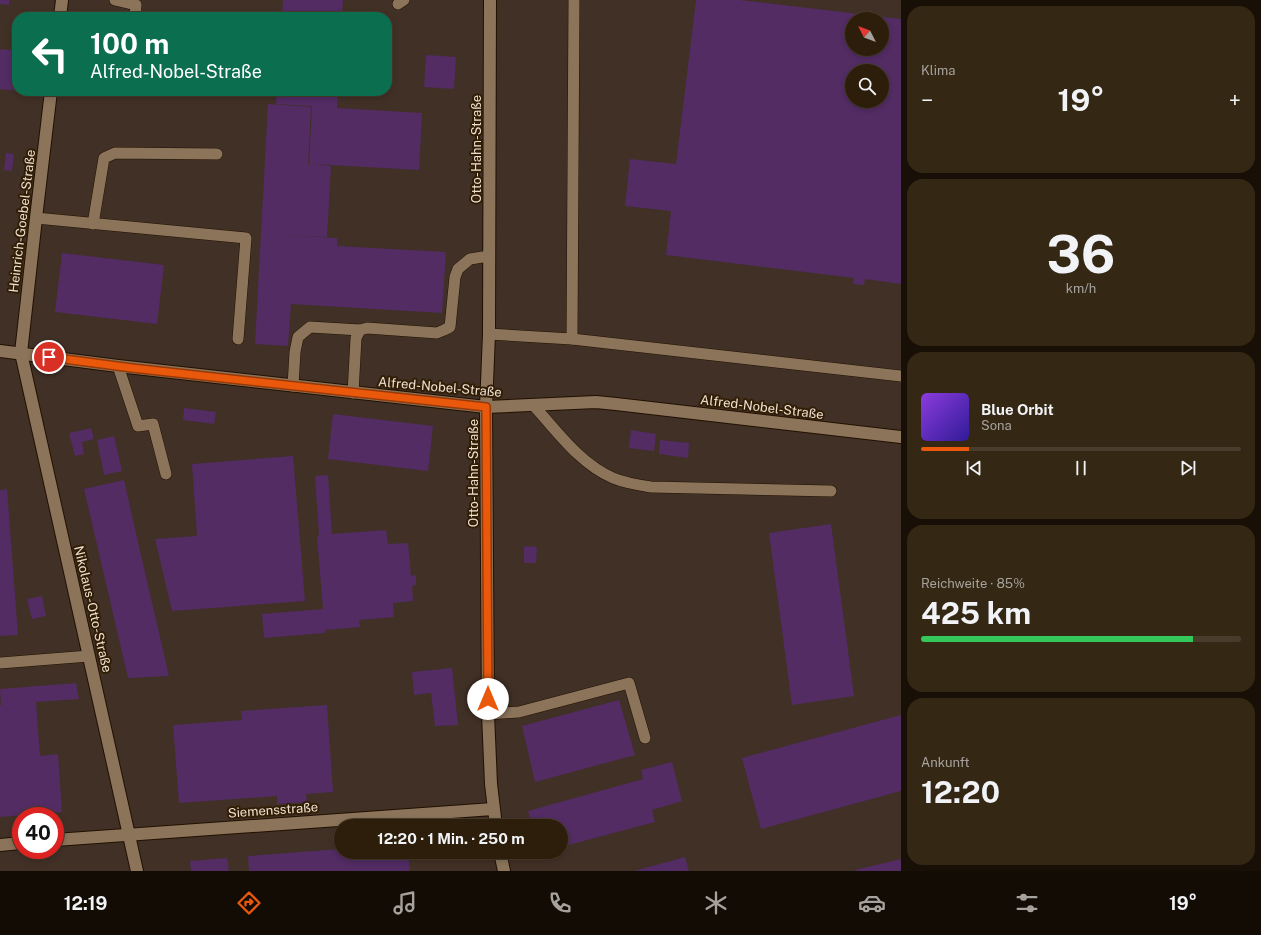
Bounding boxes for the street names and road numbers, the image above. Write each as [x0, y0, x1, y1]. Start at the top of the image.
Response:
street label: Otto-Hahn-Straße [469, 95, 484, 203]
street label: Heinrich-Goebel-Straße [6, 149, 38, 293]
street label: Alfred-Nobel-Straße [378, 374, 502, 400]
street label: Alfred-Nobel-Straße [699, 392, 825, 422]
street label: Otto-Hahn-Straße [466, 419, 481, 527]
street label: Nikolaus-Otto-Straße [71, 544, 115, 674]
street label: Siemensstraße [227, 799, 319, 821]

